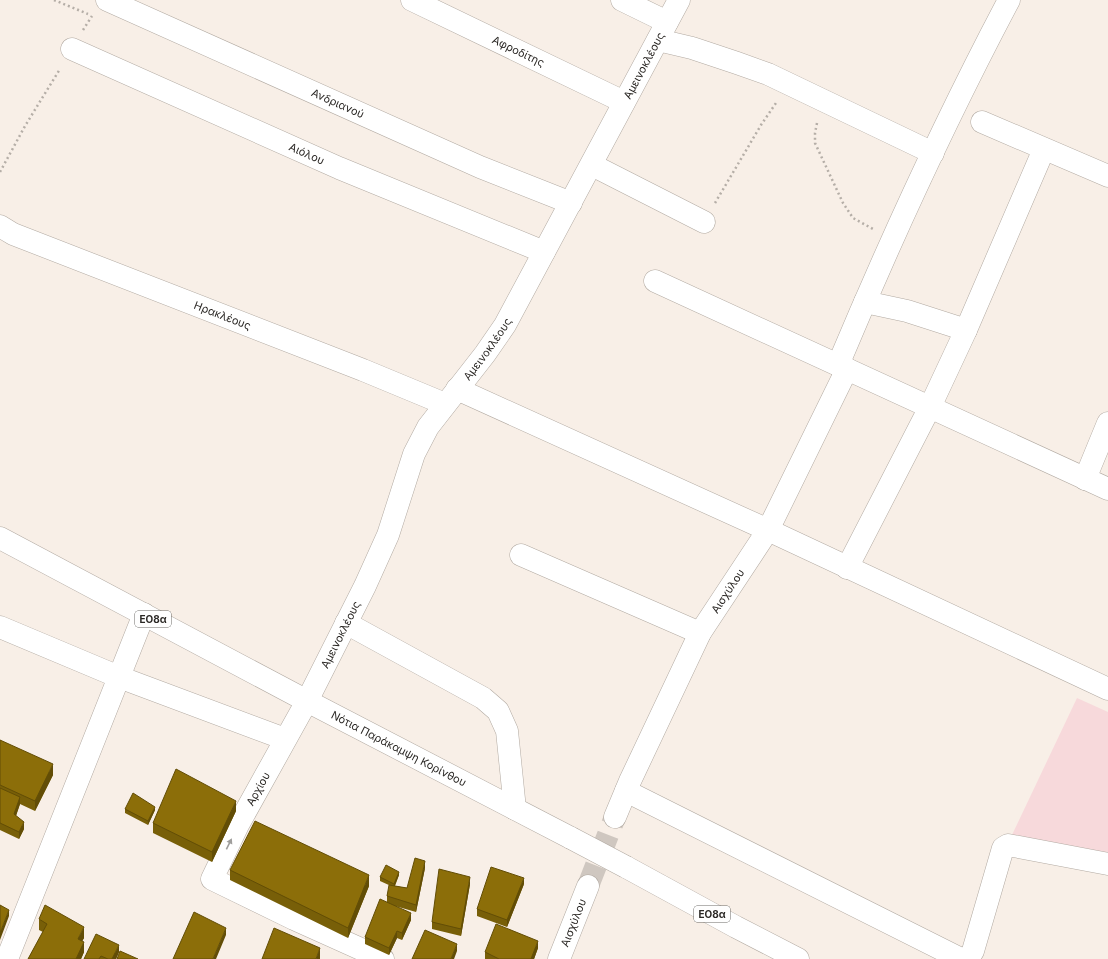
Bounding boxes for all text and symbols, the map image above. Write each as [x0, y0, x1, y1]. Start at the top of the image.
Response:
street label: Αμεινοκλέους [620, 30, 667, 101]
street label: Αφροδίτης [490, 33, 547, 70]
street label: Ανδριανού [309, 86, 366, 121]
street label: Αιόλου [287, 140, 327, 168]
street label: Ηρακλέους [192, 298, 253, 333]
street label: Αμεινοκλέους [460, 315, 515, 383]
street label: Αισχύλου [708, 566, 747, 616]
street label: Αμεινοκλέους [318, 599, 363, 671]
road number: ΕΟ8α [135, 611, 171, 627]
street label: Νότια Παράκαμψη Κορίνθου [329, 708, 469, 790]
street label: Αρχίου [243, 770, 273, 808]
one-way arrow [226, 838, 232, 850]
street label: Αισχύλου [558, 897, 589, 949]
road number: ΕΟ8α [694, 906, 730, 922]

